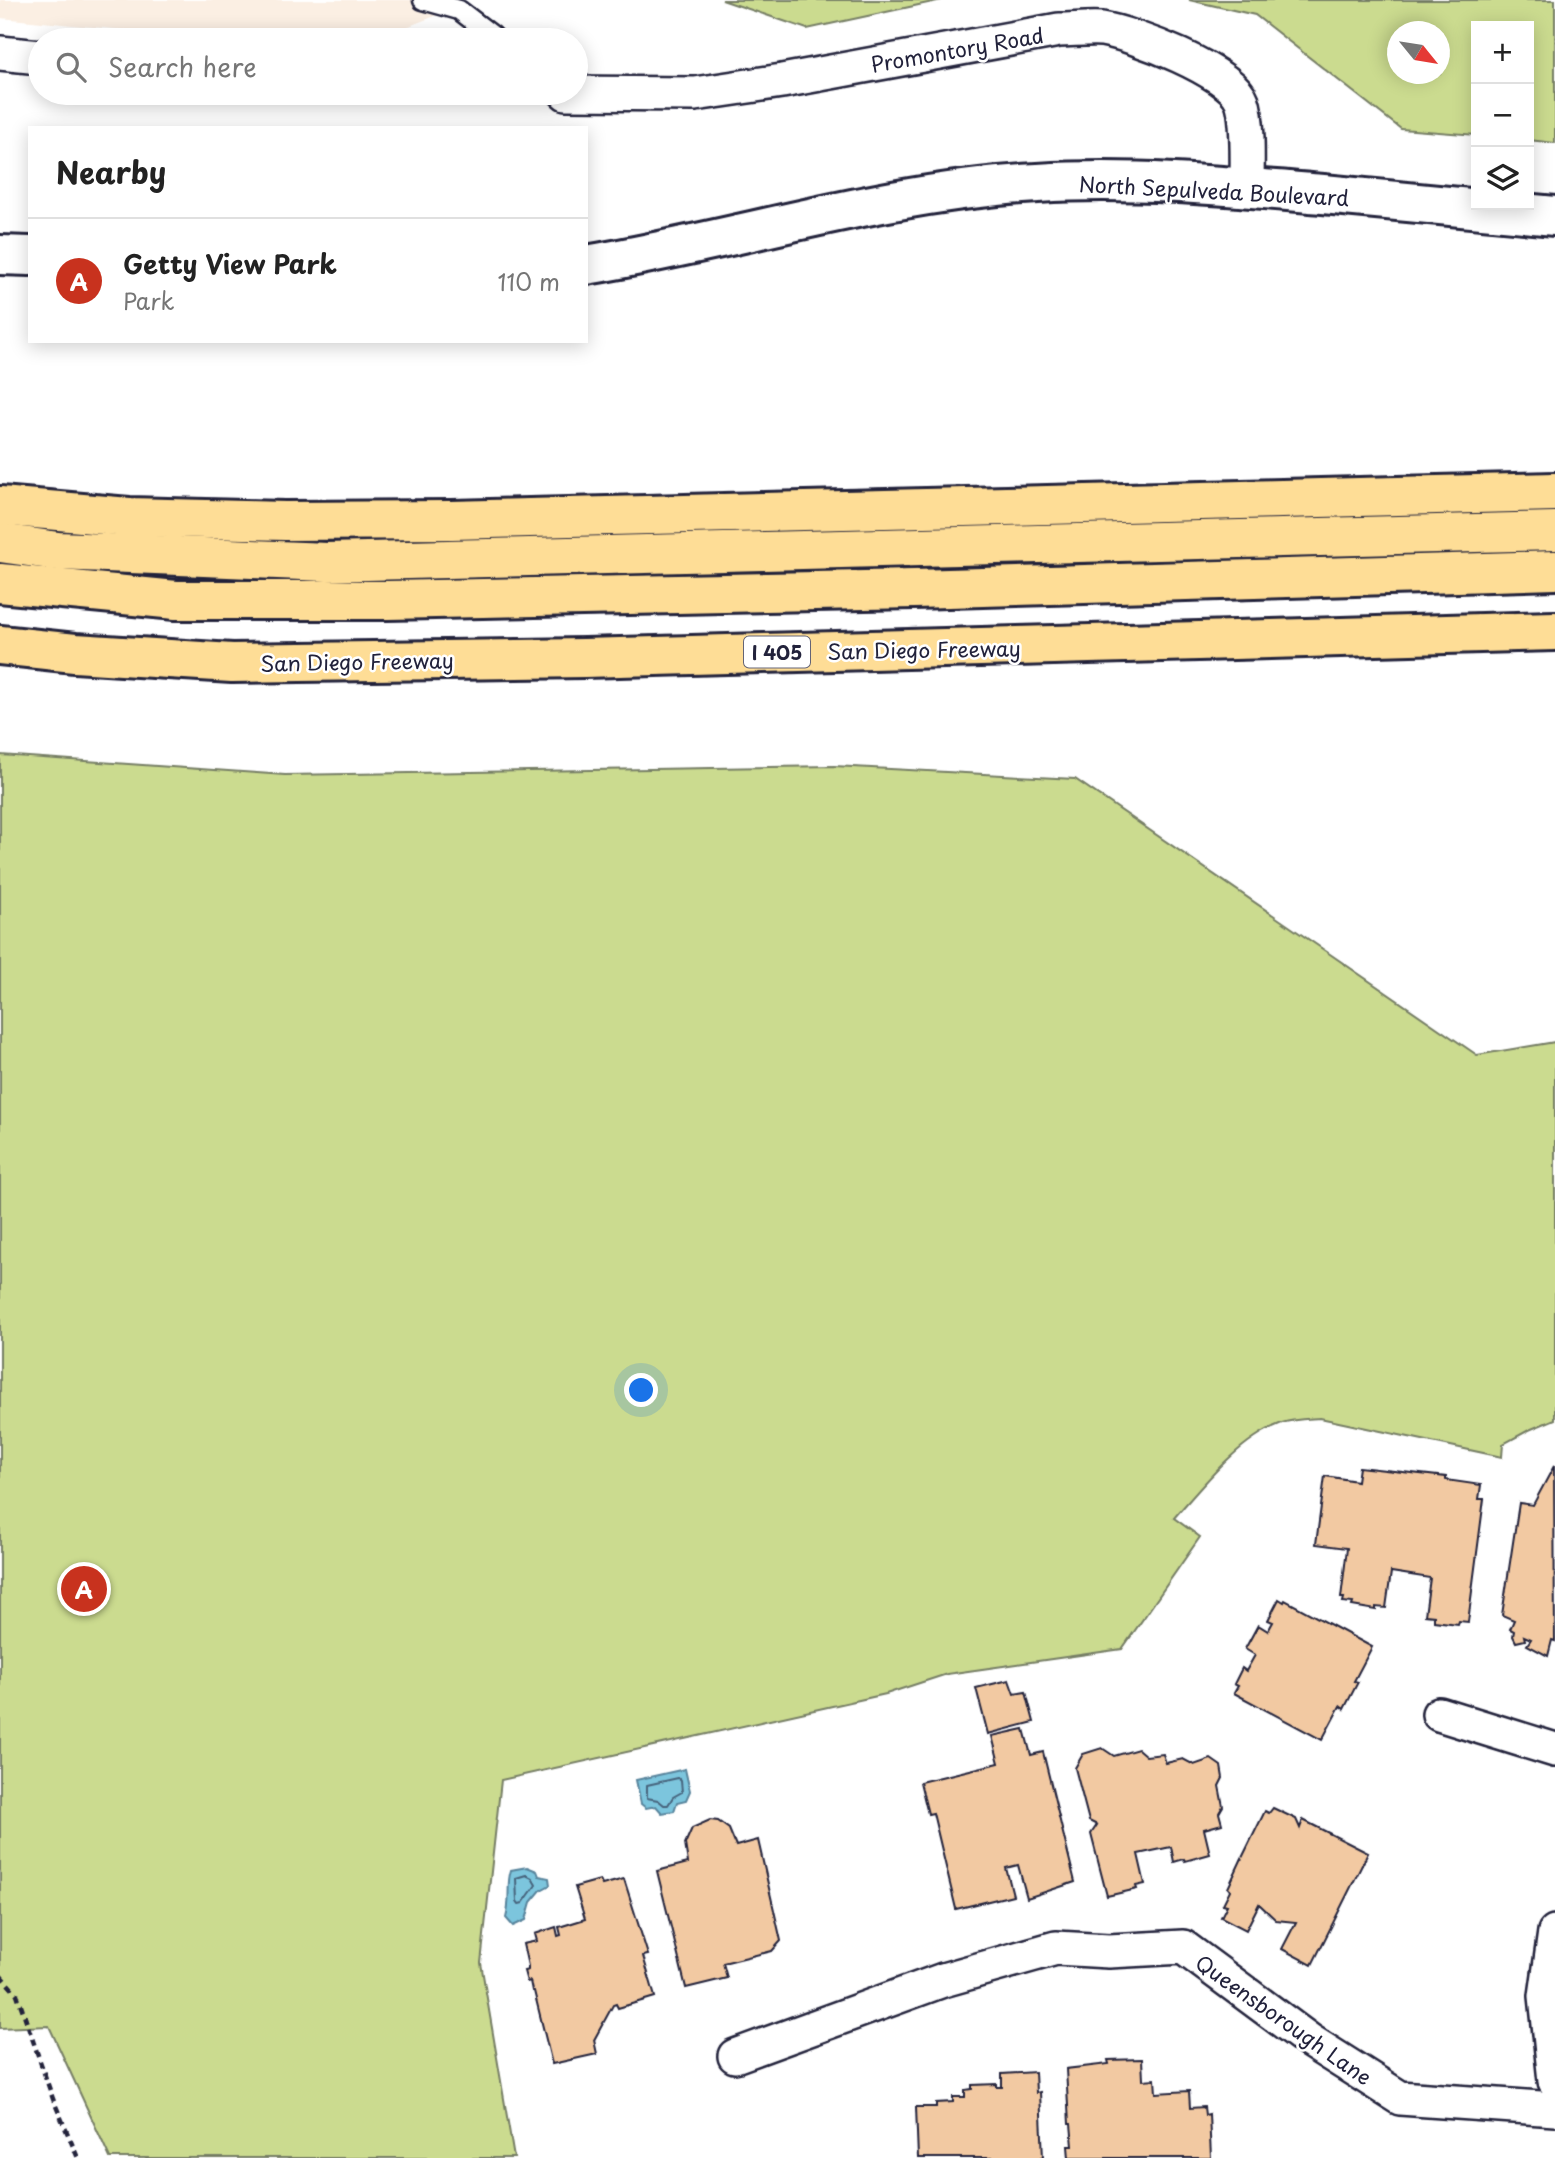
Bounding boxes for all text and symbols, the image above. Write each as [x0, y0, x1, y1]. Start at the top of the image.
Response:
street label: Promontory Road [868, 18, 1046, 80]
north arrow [1387, 21, 1450, 84]
map controls [1471, 21, 1534, 210]
button: + [1471, 21, 1534, 84]
search box [28, 28, 588, 105]
text: Search here [108, 47, 257, 86]
icon: search [52, 48, 90, 86]
button: − [1471, 84, 1534, 147]
button: layers [1471, 147, 1534, 210]
text: Nearby [56, 149, 166, 194]
street label: North Sepulveda Boulevard [1078, 167, 1350, 213]
text: Getty View Park [123, 244, 337, 283]
text: A [70, 264, 88, 299]
text: 110 m [498, 264, 560, 299]
text: Park [123, 283, 174, 318]
street label: San Diego Freeway [827, 631, 1021, 667]
road number: I 405 [744, 636, 810, 667]
street label: San Diego Freeway [260, 643, 454, 679]
your location [624, 1373, 658, 1407]
pin: A [61, 1563, 107, 1615]
street label: Queensborough Lane [1189, 1946, 1379, 2092]

